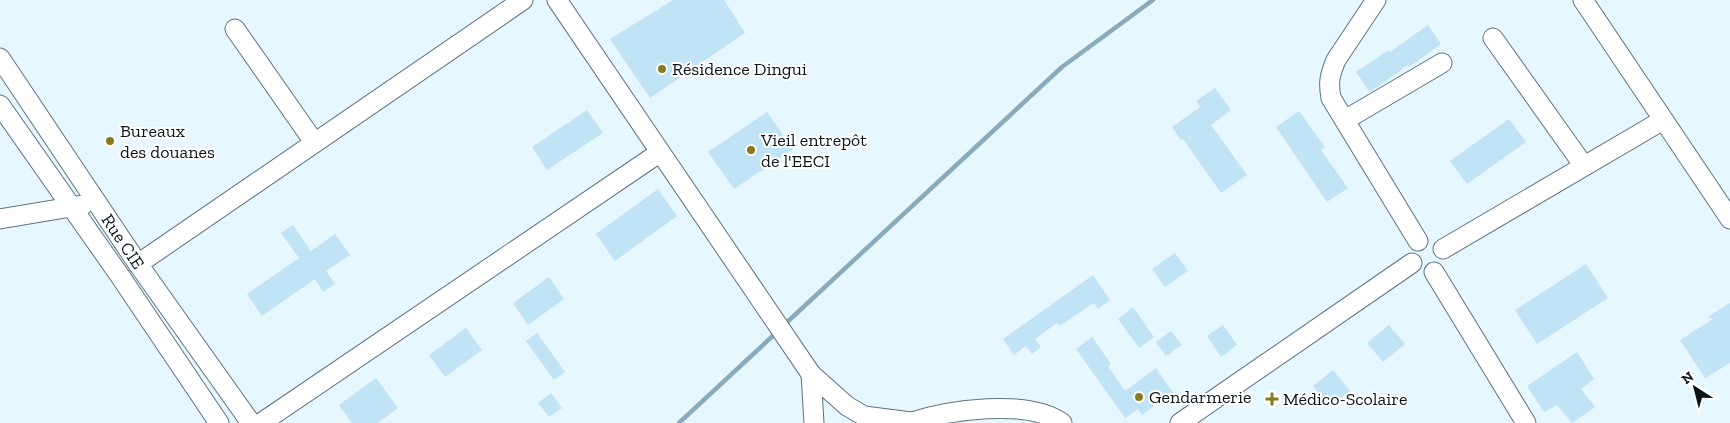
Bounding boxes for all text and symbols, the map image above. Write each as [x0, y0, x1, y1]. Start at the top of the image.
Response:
place label: Résidence Dingui [672, 58, 807, 80]
marker: Résidence Dingui [656, 63, 668, 75]
place label: Bureaux des douanes [120, 120, 215, 163]
place label: Vieil entrepôt de l'EECI [760, 129, 867, 172]
marker: Bureaux des douanes [104, 135, 116, 147]
marker: Vieil entrepôt de l'EECI [745, 144, 757, 156]
street label: Rue CIE [97, 210, 149, 273]
north arrow [1670, 363, 1720, 413]
text: N [1678, 368, 1697, 388]
place label: Gendarmerie [1149, 386, 1251, 408]
place label: Médico-Scolaire [1283, 388, 1407, 410]
marker: Gendarmerie [1133, 391, 1145, 403]
marker: Médico-Scolaire [1265, 392, 1279, 406]

